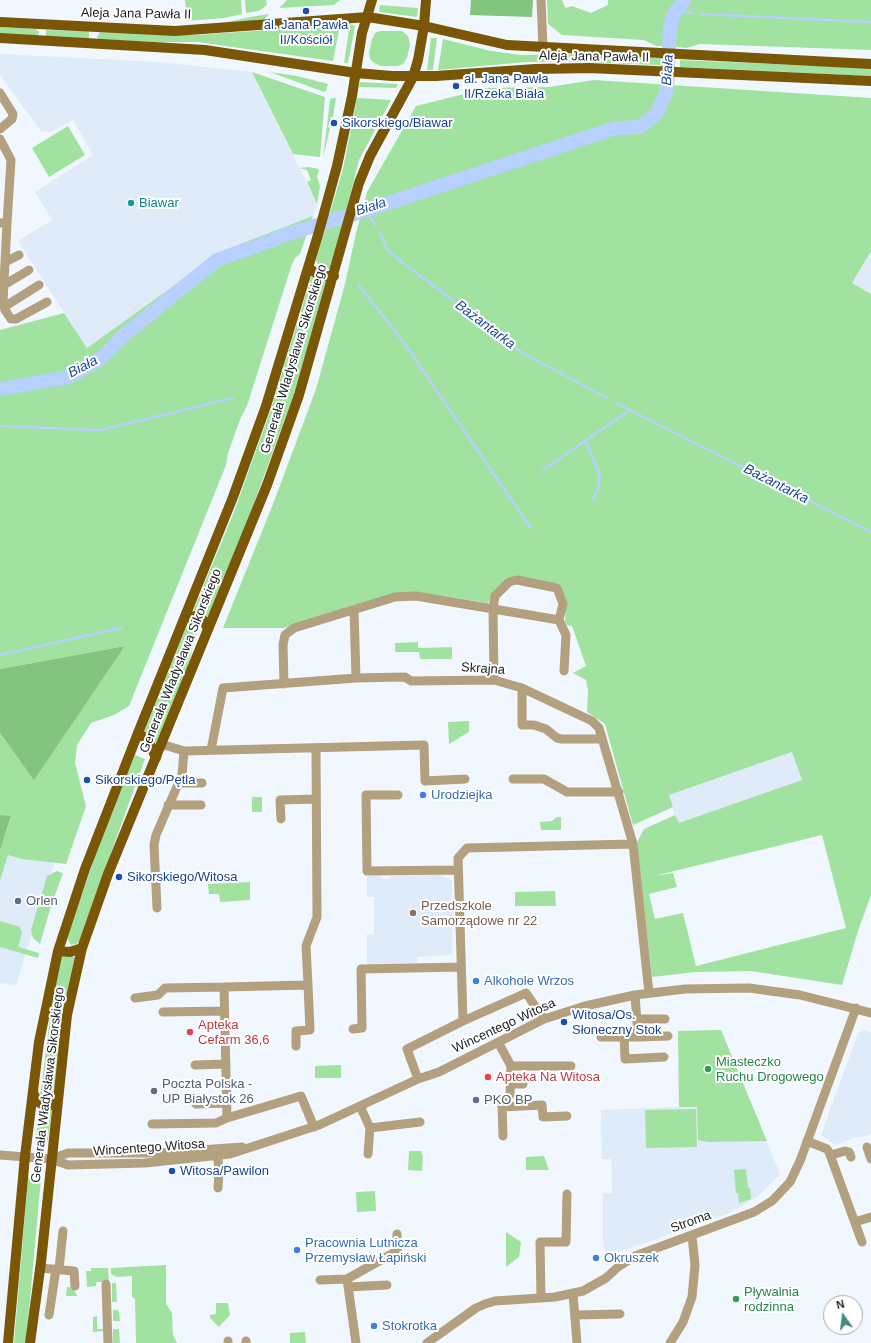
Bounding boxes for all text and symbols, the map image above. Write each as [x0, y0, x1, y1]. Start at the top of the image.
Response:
street label: Aleja Jana Pawła II [81, 5, 191, 23]
marker: al. Jana Pawła II/Kościół [301, 6, 311, 16]
place label: al. Jana Pawła II/Kościół [264, 17, 348, 48]
street label: Aleja Jana Pawła II [539, 48, 649, 66]
water label: Biała [659, 54, 677, 86]
place label: al. Jana Pawła II/Rzeka Biała [464, 71, 549, 102]
marker: al. Jana Pawła II/Rzeka Biała [451, 81, 461, 91]
place label: Sikorskiego/Biawar [342, 115, 453, 131]
marker: Sikorskiego/Biawar [329, 118, 339, 128]
water label: Biała [354, 194, 388, 220]
place label: Biawar [139, 195, 179, 211]
marker: Biawar [126, 198, 136, 208]
street label: Generała Władysława Sikorskiego [258, 262, 330, 456]
water label: Bażantarka [452, 297, 518, 353]
water label: Biała [65, 352, 101, 382]
water label: Bażantarka [741, 460, 811, 508]
street label: Generała Władysława Sikorskiego [137, 567, 225, 755]
street label: Skrajna [460, 660, 506, 678]
place label: Sikorskiego/Pętla [95, 772, 195, 788]
marker: Sikorskiego/Pętla [82, 775, 92, 785]
place label: Urodziejka [431, 787, 492, 803]
marker: Urodziejka [418, 790, 428, 800]
place label: Sikorskiego/Witosa [127, 869, 238, 885]
marker: Sikorskiego/Witosa [114, 872, 124, 882]
place label: Orlen [26, 893, 58, 909]
marker: Orlen [13, 896, 23, 906]
place label: Przedszkole Samorządowe nr 22 [421, 898, 537, 929]
marker: Przedszkole Samorządowe nr 22 [408, 908, 418, 918]
place label: Alkohole Wrzos [484, 973, 574, 989]
marker: Alkohole Wrzos [471, 976, 481, 986]
street label: Generała Władysława Sikorskiego [28, 986, 68, 1184]
street label: Wincentego Witosa [450, 995, 558, 1057]
place label: Witosa/Os. Słoneczny Stok [572, 1007, 662, 1038]
place label: Apteka Cefarm 36,6 [198, 1017, 270, 1048]
marker: Witosa/Os. Słoneczny Stok [559, 1017, 569, 1027]
marker: Apteka Cefarm 36,6 [185, 1027, 195, 1037]
place label: Miasteczko Ruchu Drogowego [716, 1054, 824, 1085]
marker: Miasteczko Ruchu Drogowego [703, 1064, 713, 1074]
place label: Apteka Na Witosa [496, 1069, 600, 1085]
marker: Apteka Na Witosa [483, 1072, 493, 1082]
place label: Poczta Polska - UP Białystok 26 [162, 1076, 254, 1107]
marker: Poczta Polska - UP Białystok 26 [149, 1086, 159, 1096]
place label: PKO BP [484, 1092, 532, 1108]
marker: PKO BP [471, 1095, 481, 1105]
street label: Wincentego Witosa [93, 1136, 205, 1160]
place label: Witosa/Pawilon [180, 1163, 269, 1179]
marker: Witosa/Pawilon [167, 1166, 177, 1176]
street label: Stroma [669, 1208, 713, 1236]
place label: Pracownia Lutnicza Przemysław Łapiński [305, 1235, 426, 1266]
marker: Pracownia Lutnicza Przemysław Łapiński [292, 1245, 302, 1255]
place label: Okruszek [604, 1250, 659, 1266]
marker: Okruszek [591, 1253, 601, 1263]
place label: Pływalnia rodzinna [744, 1284, 799, 1315]
marker: Pływalnia rodzinna [731, 1294, 741, 1304]
north arrow [823, 1295, 863, 1335]
text: N [835, 1298, 846, 1311]
place label: Stokrotka [382, 1318, 437, 1334]
marker: Stokrotka [369, 1321, 379, 1331]

